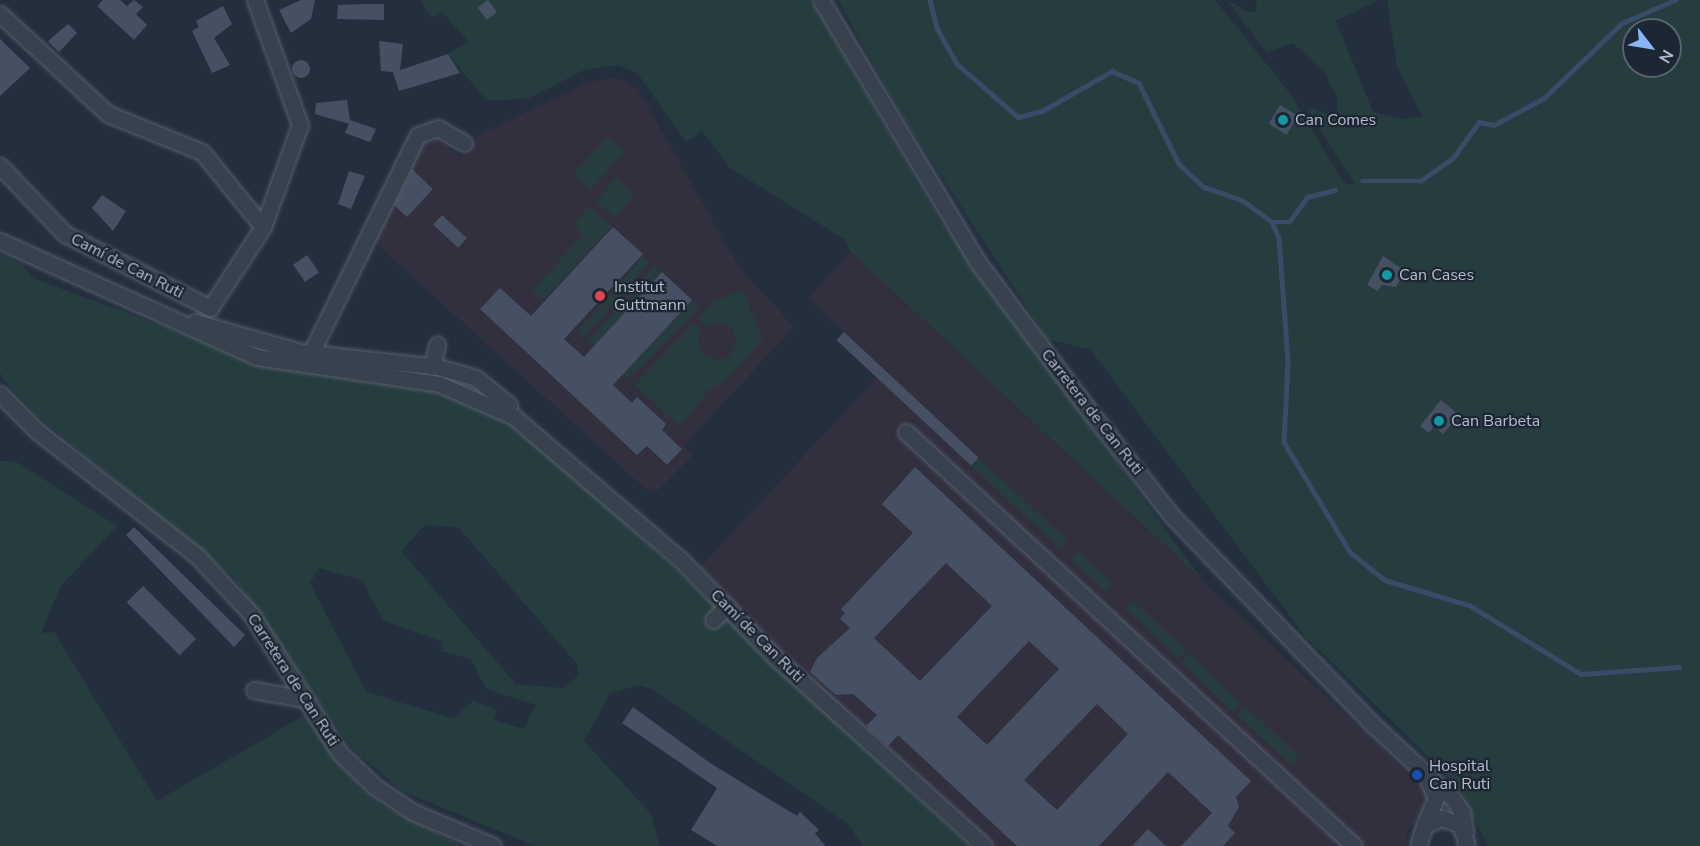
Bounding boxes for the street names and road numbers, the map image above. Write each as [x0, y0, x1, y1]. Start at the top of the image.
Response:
street label: Camí de Can Ruti [68, 229, 186, 303]
street label: Carretera de Can Ruti [1037, 345, 1147, 479]
street label: Camí de Can Ruti [707, 586, 807, 686]
street label: Carretera de Can Ruti [243, 610, 343, 750]

